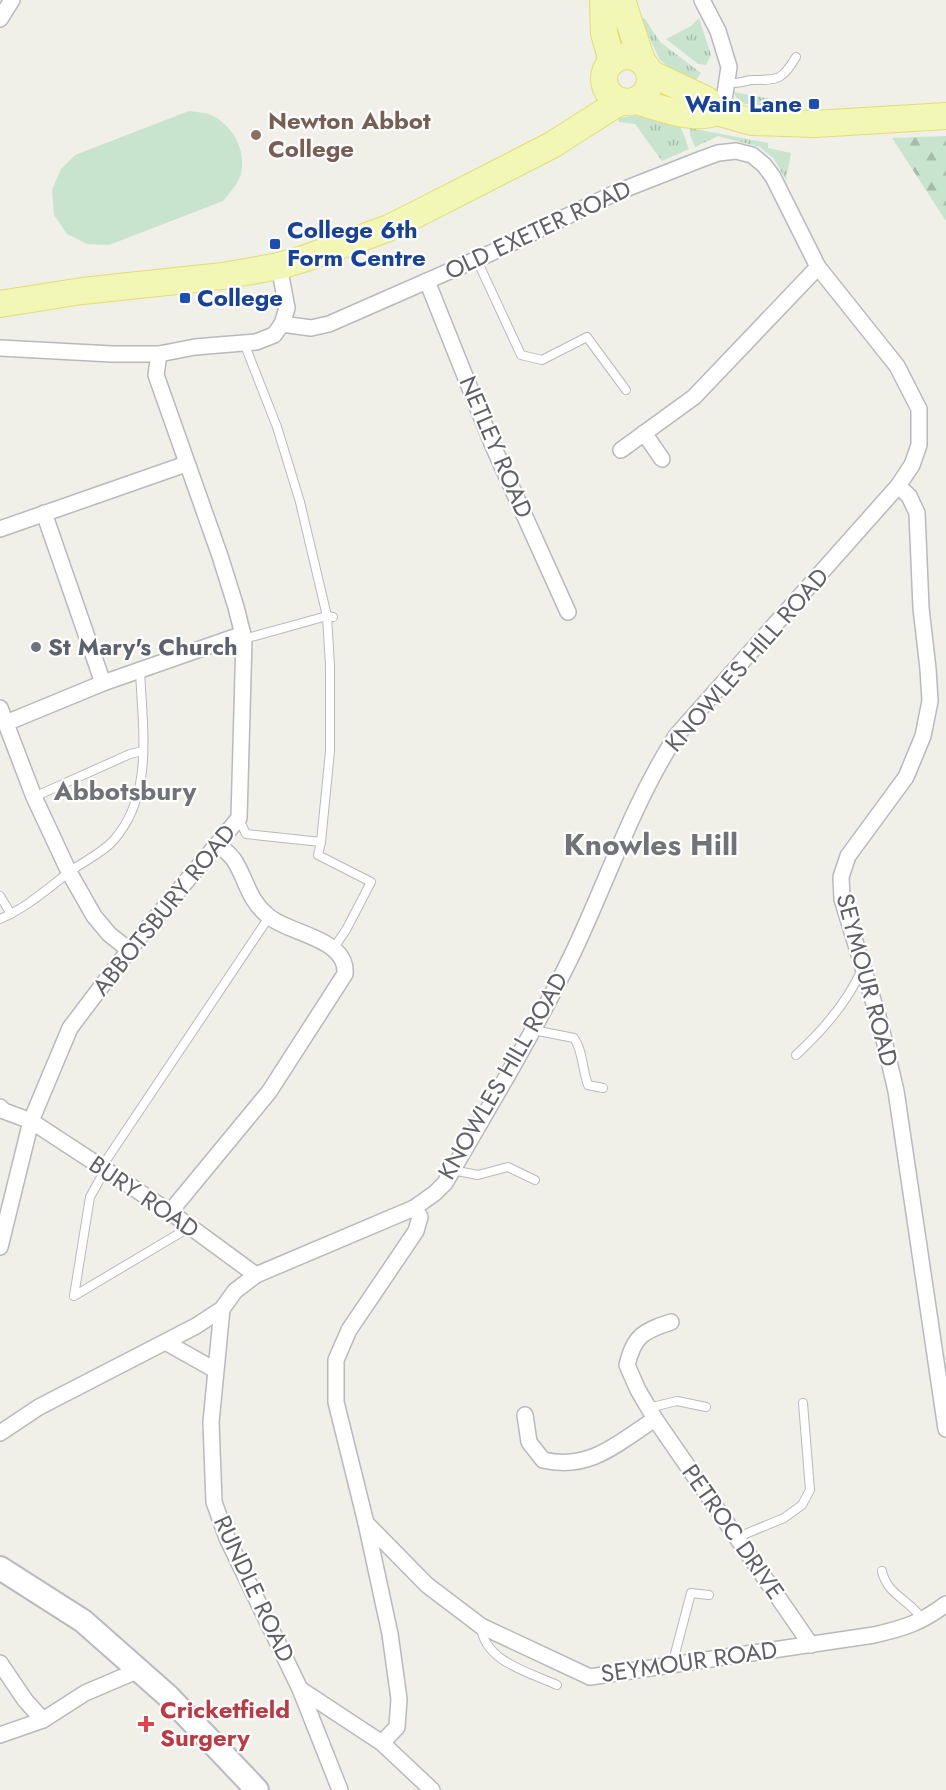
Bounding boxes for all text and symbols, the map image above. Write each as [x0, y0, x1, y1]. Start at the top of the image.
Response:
place label: Wain Lane [685, 86, 802, 121]
marker: Wain Lane [807, 97, 821, 111]
place label: Newton Abbot College [268, 103, 431, 166]
marker: Newton Abbot College [249, 128, 263, 142]
street label: OLD EXETER ROAD [439, 171, 637, 288]
place label: College 6th Form Centre [287, 212, 426, 275]
marker: College 6th Form Centre [268, 237, 282, 251]
place label: College [197, 280, 283, 315]
marker: College [178, 291, 192, 305]
street label: NETLEY ROAD [451, 370, 542, 523]
street label: KNOWLES HILL ROAD [657, 560, 837, 760]
place label: St Mary's Church [48, 629, 238, 664]
marker: St Mary's Church [29, 640, 43, 654]
district label: Abbotsbury [53, 772, 197, 810]
street label: ABBOTSBURY ROAD [83, 816, 244, 1003]
district label: Knowles Hill [564, 823, 738, 866]
street label: SEYMOUR ROAD [828, 890, 907, 1070]
street label: KNOWLES HILL ROAD [429, 966, 576, 1186]
street label: BURY ROAD [82, 1147, 206, 1246]
street label: PETROC DRIVE [674, 1457, 793, 1607]
street label: RUNDLE ROAD [205, 1510, 304, 1668]
street label: SEYMOUR ROAD [598, 1632, 779, 1691]
place label: Cricketfield Surgery [160, 1692, 290, 1755]
marker: Cricketfield Surgery [137, 1715, 155, 1733]

